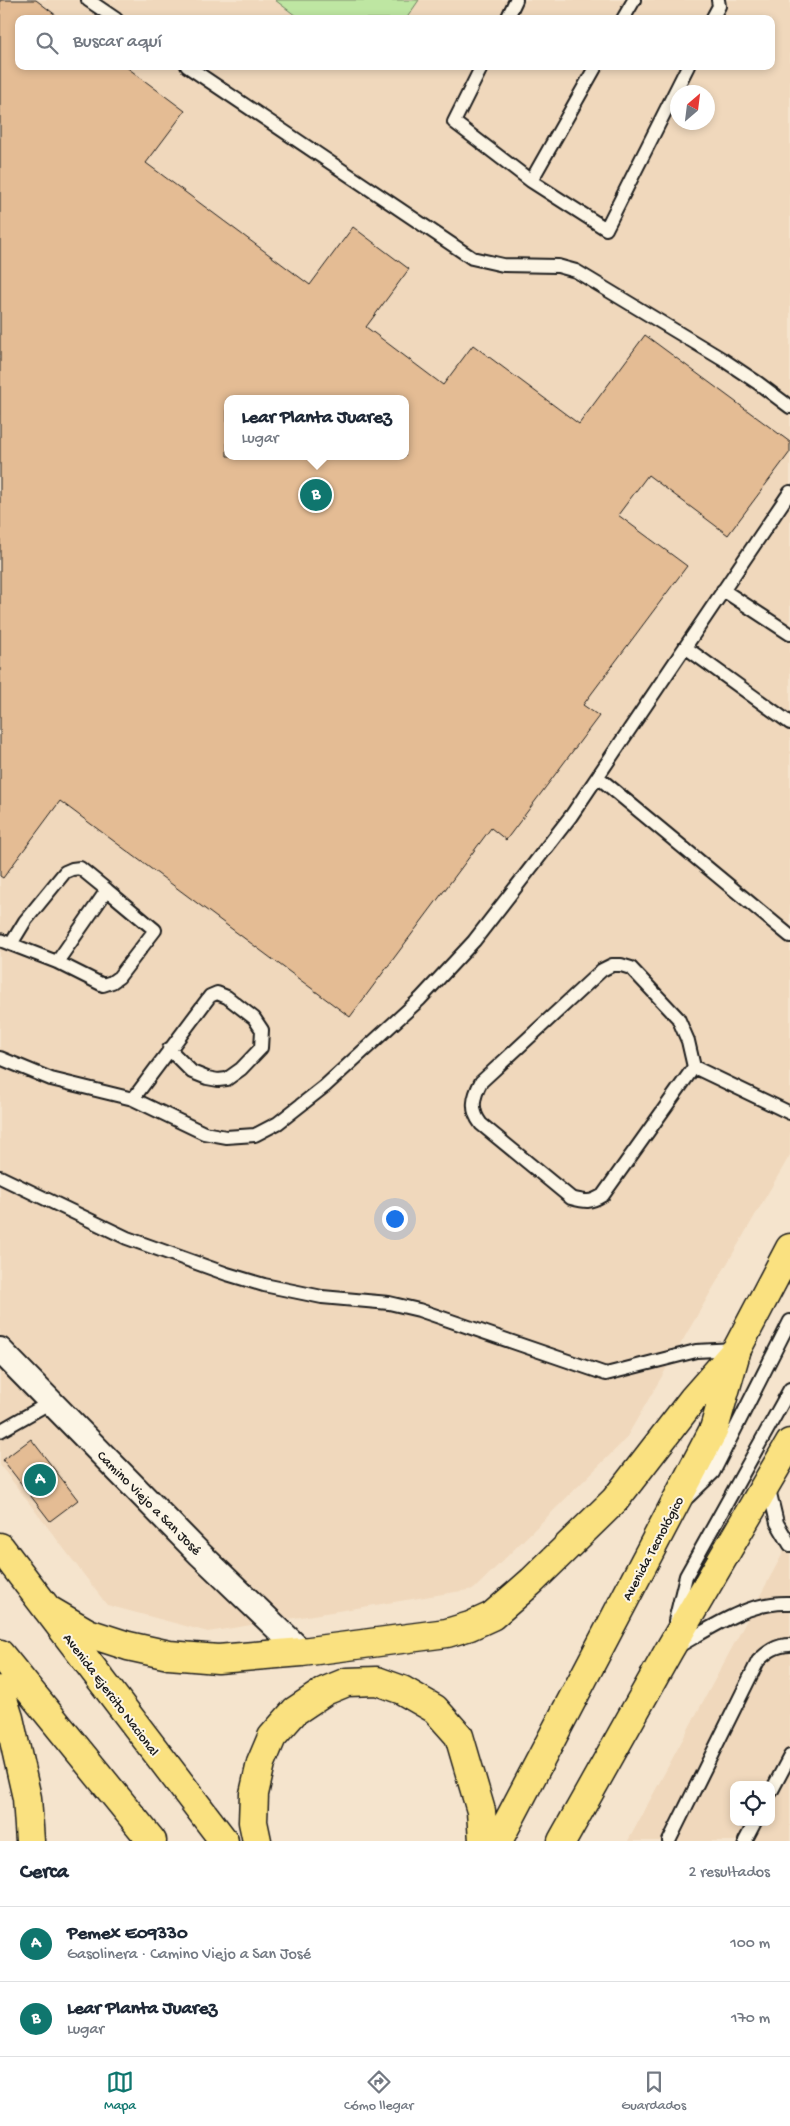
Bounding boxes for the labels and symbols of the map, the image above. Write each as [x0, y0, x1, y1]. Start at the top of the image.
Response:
north arrow [670, 85, 715, 130]
pin: B [300, 476, 332, 514]
your location [382, 1206, 408, 1232]
street label: Camino Viejo a San José [92, 1448, 205, 1560]
pin: A [24, 1461, 56, 1499]
street label: Avenida Tecnológico [620, 1494, 689, 1604]
street label: Avenida Ejercito Nacional [58, 1631, 162, 1760]

